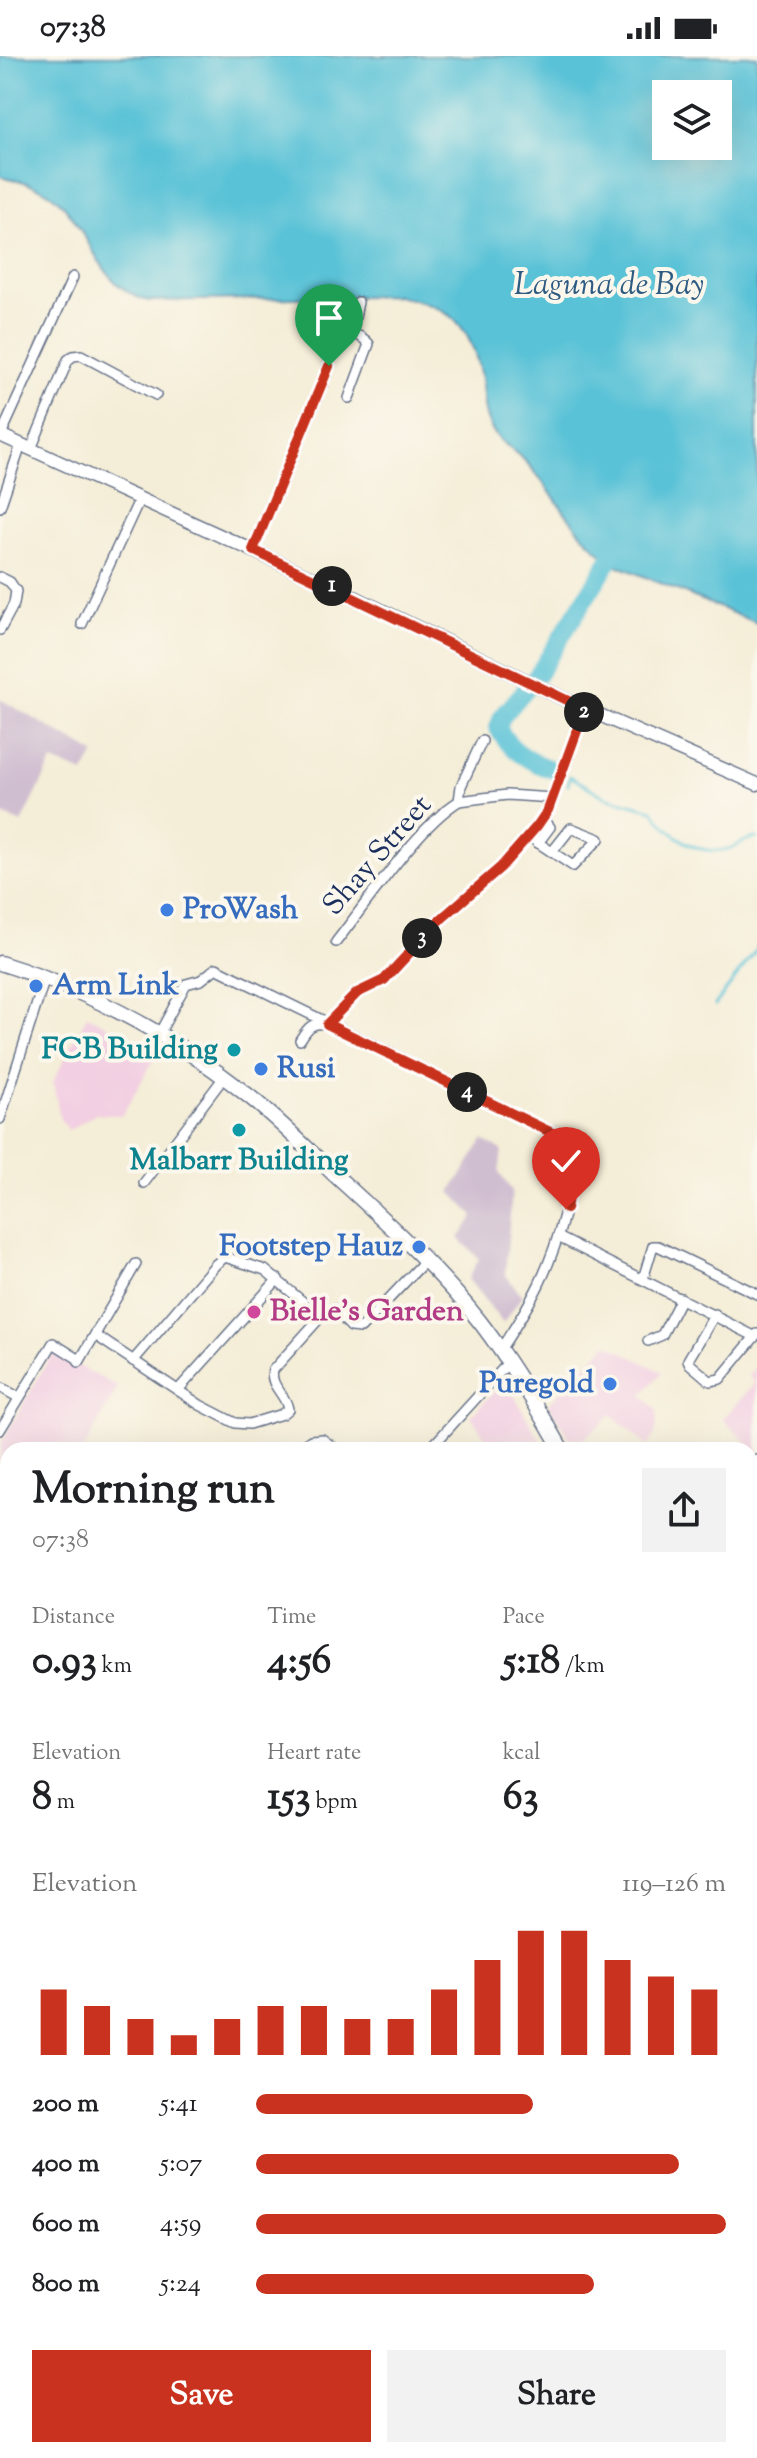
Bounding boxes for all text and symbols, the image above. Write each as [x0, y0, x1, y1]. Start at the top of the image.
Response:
text: 07:38 [40, 7, 106, 50]
map controls [652, 80, 732, 160]
button: layers [652, 80, 732, 160]
water label: Laguna de Bay [514, 263, 704, 309]
pin [295, 284, 363, 366]
icon: arrive [307, 296, 351, 340]
pin: 1 [312, 566, 352, 606]
text: 1 [328, 570, 336, 602]
pin: 2 [564, 692, 604, 732]
text: 2 [579, 696, 589, 728]
street label: Shay Street [313, 786, 443, 926]
place label: ProWash [183, 889, 299, 932]
marker: ProWash [158, 901, 176, 919]
pin: 3 [402, 918, 442, 958]
text: 3 [418, 922, 426, 954]
place label: Arm Link [52, 965, 180, 1008]
marker: Arm Link [27, 977, 45, 995]
place label: FCB Building [42, 1029, 218, 1072]
marker: FCB Building [225, 1041, 243, 1059]
place label: Rusi [277, 1048, 336, 1091]
marker: Rusi [252, 1060, 270, 1078]
pin: 4 [447, 1072, 487, 1112]
text: 4 [461, 1076, 473, 1108]
marker: Malbarr Building [230, 1121, 248, 1139]
pin [532, 1127, 600, 1209]
icon: check [544, 1139, 588, 1183]
place label: Malbarr Building [130, 1140, 349, 1183]
place label: Footstep Hauz [219, 1226, 403, 1269]
marker: Footstep Hauz [410, 1238, 428, 1256]
place label: Bielle's Garden [270, 1291, 464, 1334]
marker: Bielle's Garden [245, 1303, 263, 1321]
place label: Puregold [479, 1363, 594, 1406]
marker: Puregold [601, 1375, 619, 1393]
text: Morning run [32, 1460, 275, 1523]
button: share [642, 1468, 726, 1552]
text: 07:38 [32, 1522, 89, 1559]
text: Distance [32, 1602, 115, 1634]
text: Time [267, 1602, 316, 1634]
text: Pace [503, 1602, 545, 1634]
text: 0.93 [32, 1634, 97, 1691]
text: 4:56 [267, 1634, 331, 1691]
text: 5:18 [503, 1634, 560, 1691]
text: km [97, 1651, 132, 1683]
text: /km [560, 1651, 605, 1683]
text: Elevation [32, 1738, 121, 1770]
text: Heart rate [267, 1738, 361, 1770]
text: kcal [503, 1738, 540, 1770]
text: 8 [32, 1770, 52, 1827]
text: 153 [267, 1770, 311, 1827]
text: 63 [503, 1770, 539, 1827]
text: m [52, 1787, 75, 1819]
text: bpm [311, 1787, 358, 1819]
text: Elevation [32, 1866, 137, 1903]
text: 119–126 m [622, 1866, 726, 1903]
text: 200 m [32, 2086, 99, 2123]
text: 5:41 [160, 2086, 198, 2123]
text: 400 m [32, 2146, 99, 2183]
text: 5:07 [160, 2146, 202, 2183]
text: 600 m [32, 2206, 99, 2243]
text: 4:59 [160, 2206, 201, 2243]
text: 800 m [32, 2266, 100, 2303]
text: 5:24 [160, 2266, 201, 2303]
button: Save [32, 2350, 371, 2442]
button: Share [387, 2350, 726, 2442]

